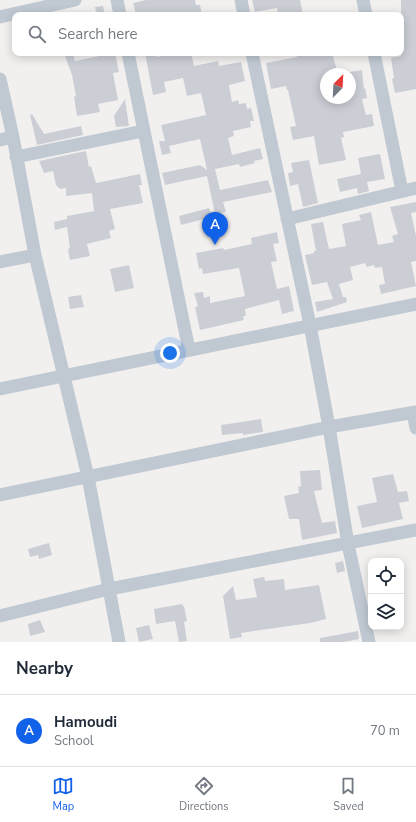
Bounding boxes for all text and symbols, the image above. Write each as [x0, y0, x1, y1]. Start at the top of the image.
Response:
search box [12, 12, 404, 56]
icon: search [26, 23, 48, 45]
text: Search here [58, 24, 138, 44]
north arrow [320, 68, 356, 104]
pin: A [202, 212, 228, 245]
your location [160, 343, 180, 363]
map controls [368, 558, 404, 630]
button: locate [368, 558, 404, 594]
button: layers [368, 594, 404, 630]
text: Nearby [16, 657, 73, 680]
text: Hamoudi [54, 712, 117, 732]
text: A [24, 722, 34, 740]
text: 70 m [370, 722, 400, 740]
text: School [54, 732, 94, 750]
tab: Map [52, 775, 74, 814]
tab: Directions [179, 775, 229, 814]
tab: Saved [333, 775, 364, 814]

